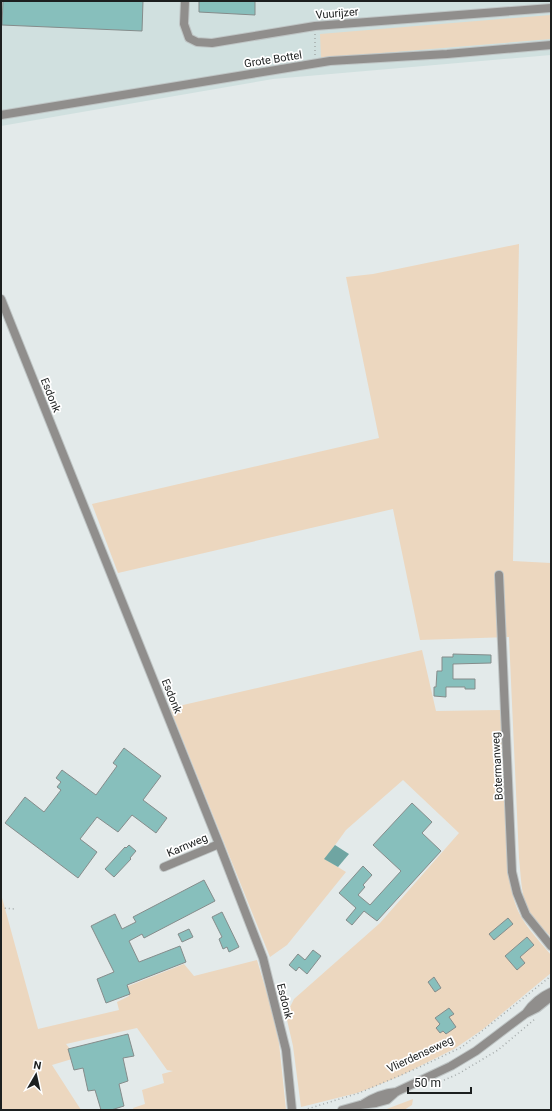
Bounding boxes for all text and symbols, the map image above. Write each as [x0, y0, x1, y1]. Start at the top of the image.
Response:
street label: Vuurijzer [315, 5, 359, 22]
street label: Grote Bottel [243, 49, 303, 70]
street label: Esdonk [38, 376, 63, 415]
street label: Esdonk [159, 677, 184, 716]
street label: Botermanweg [489, 732, 506, 800]
street label: Karnweg [165, 831, 210, 860]
street label: Esdonk [274, 982, 295, 1021]
street label: Vlierdenseweg [385, 1033, 455, 1075]
north arrow [16, 1055, 56, 1095]
text: N [33, 1059, 43, 1073]
scale bar [408, 1069, 471, 1095]
text: 50 m [414, 1076, 441, 1090]

